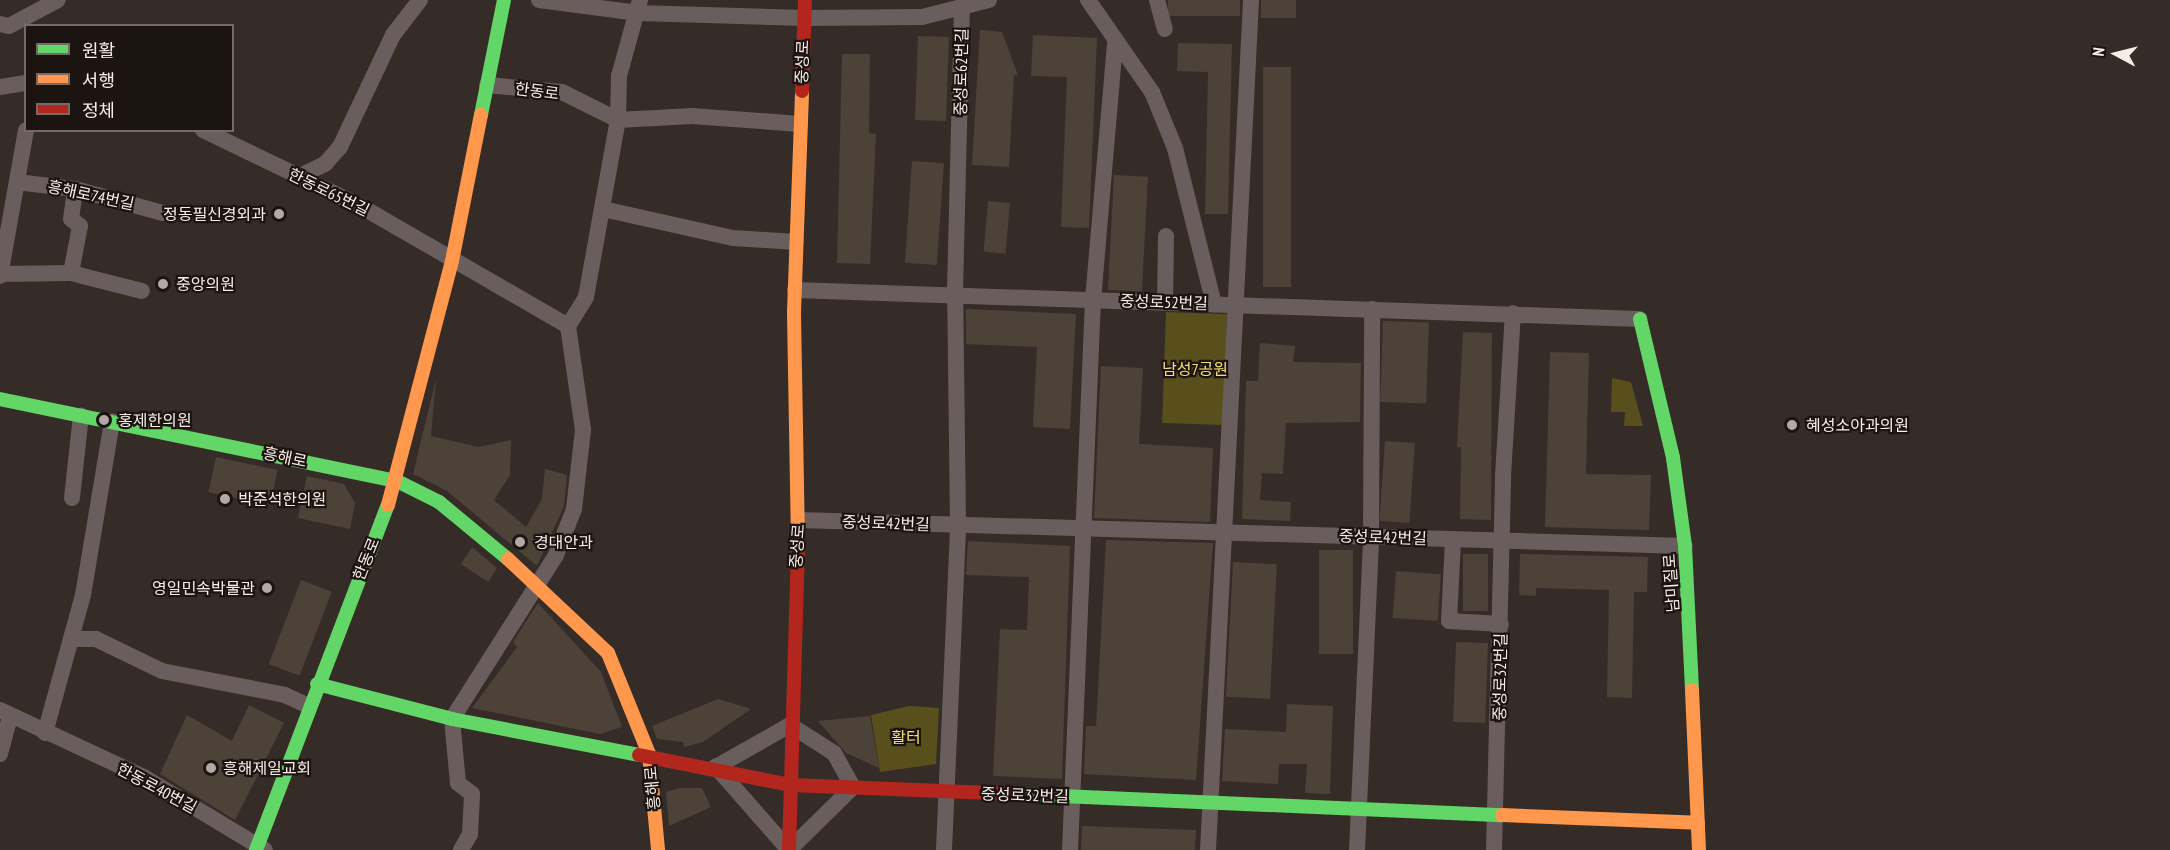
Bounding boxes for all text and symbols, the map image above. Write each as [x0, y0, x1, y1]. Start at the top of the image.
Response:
legend [24, 24, 234, 132]
north arrow [2086, 24, 2146, 84]
street label: 중성로62번길 [951, 28, 971, 116]
text: 원활 [82, 39, 115, 62]
street label: 중성로 [792, 40, 812, 84]
text: N [2088, 46, 2109, 57]
text: 서행 [82, 69, 115, 92]
street label: 한동로 [514, 79, 560, 103]
text: 정체 [82, 99, 115, 122]
street label: 한동로65번길 [285, 164, 373, 220]
street label: 흥해로74번길 [46, 176, 136, 214]
place label: 정동필신경외과 [163, 204, 266, 224]
marker: 정동필신경외과 [270, 205, 288, 223]
place label: 중앙의원 [176, 274, 235, 294]
marker: 중앙의원 [154, 275, 172, 293]
street label: 중성로52번길 [1120, 291, 1208, 313]
park label: 남성7공원 [1162, 359, 1228, 379]
place label: 홍제한의원 [118, 410, 192, 430]
marker: 홍제한의원 [95, 411, 113, 429]
place label: 혜성소아과의원 [1806, 415, 1909, 435]
marker: 혜성소아과의원 [1783, 416, 1801, 434]
street label: 흥해로 [261, 443, 309, 471]
place label: 박준석한의원 [238, 489, 326, 509]
marker: 박준석한의원 [216, 490, 234, 508]
street label: 중성로42번길 [842, 512, 930, 534]
street label: 중성로 [786, 523, 808, 569]
street label: 중성로42번길 [1339, 526, 1427, 548]
place label: 경대안과 [534, 532, 593, 552]
marker: 경대안과 [511, 533, 529, 551]
street label: 한동로 [349, 535, 383, 583]
street label: 남미질로 [1659, 553, 1683, 613]
place label: 영일민속박물관 [152, 578, 255, 598]
marker: 영일민속박물관 [260, 581, 274, 595]
street label: 중성로32번길 [1490, 633, 1510, 721]
park label: 활터 [891, 727, 921, 747]
place label: 흥해제일교회 [223, 758, 311, 778]
street label: 한동로40번길 [114, 759, 200, 817]
marker: 흥해제일교회 [204, 761, 218, 775]
street label: 흥해로 [641, 765, 663, 811]
street label: 중성로32번길 [981, 784, 1069, 806]

